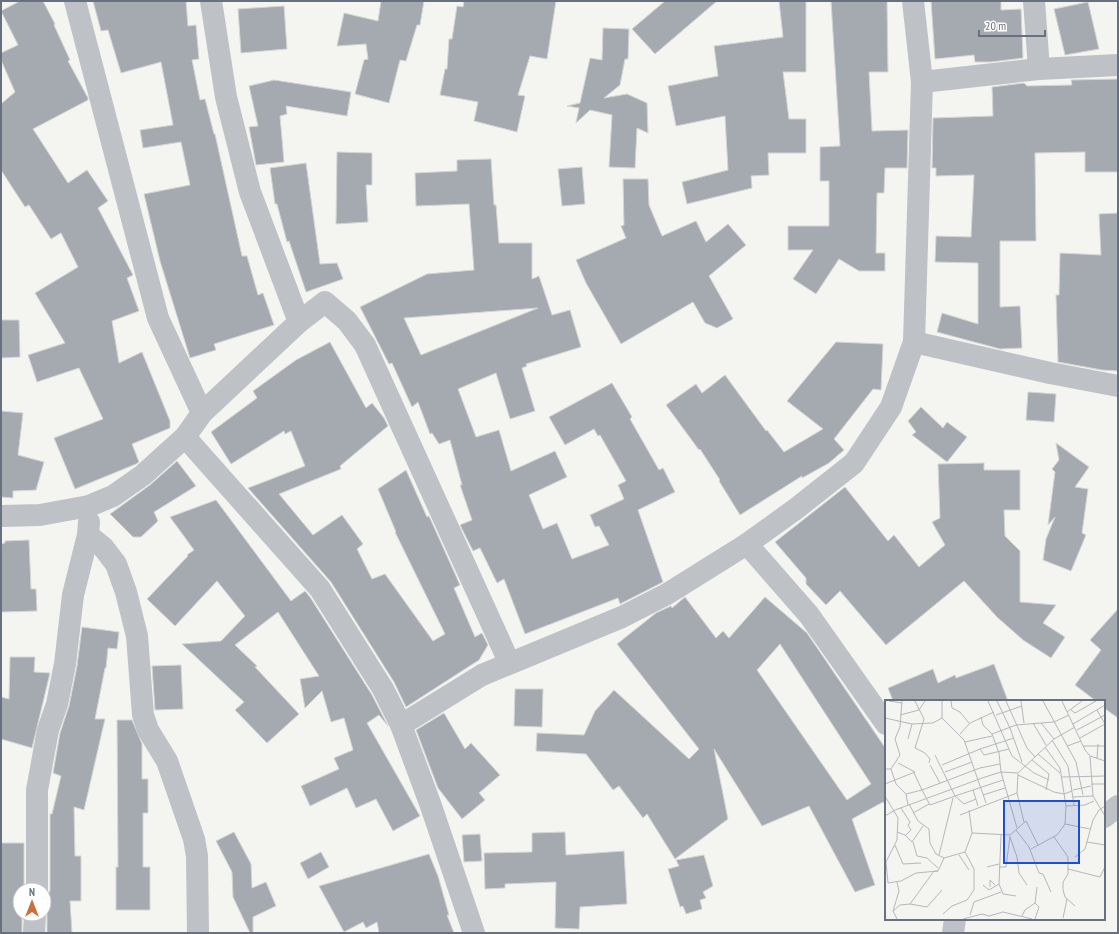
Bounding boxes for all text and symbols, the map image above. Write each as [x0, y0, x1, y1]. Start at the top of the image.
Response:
scale bar [979, 12, 1045, 38]
text: 20 m [985, 18, 1006, 33]
inset map [885, 700, 1105, 920]
north arrow [12, 882, 52, 922]
text: N [29, 885, 35, 899]

